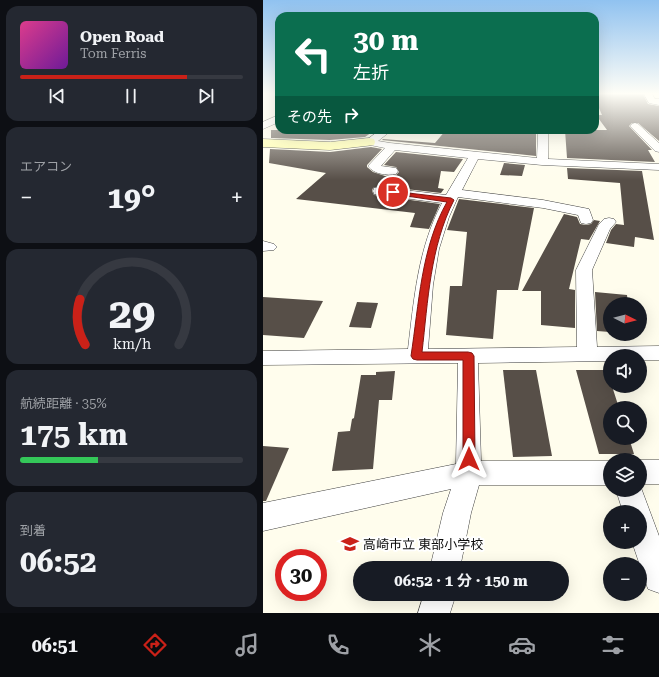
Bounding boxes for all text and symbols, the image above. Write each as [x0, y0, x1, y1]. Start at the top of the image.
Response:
text: 30 m [353, 24, 418, 57]
text: Open Road [80, 28, 164, 46]
icon: left [287, 28, 339, 80]
text: Tom Ferris [80, 46, 146, 61]
text: 左折 [353, 62, 389, 83]
icon: previous [46, 85, 68, 107]
icon: pause [120, 85, 142, 107]
icon: next [195, 85, 217, 107]
icon: right [340, 104, 362, 126]
text: その先 [287, 108, 332, 126]
text: エアコン [20, 159, 72, 174]
pin [376, 175, 410, 209]
text: 19° [107, 180, 156, 215]
icon: arrive [382, 181, 404, 203]
text: − [20, 185, 32, 210]
text: + [231, 185, 243, 210]
text: 29 [108, 288, 155, 337]
north arrow [603, 297, 647, 341]
map controls [603, 297, 647, 601]
text: km/h [112, 335, 151, 351]
button: sound [603, 349, 647, 393]
text: 航続距離 · 35% [20, 396, 107, 411]
button: search [603, 401, 647, 445]
text: 175 km [20, 417, 128, 452]
position arrow [448, 438, 490, 480]
button: layers [603, 453, 647, 497]
button: + [603, 505, 647, 549]
text: 到着 [20, 523, 46, 538]
school or university icon: 高崎市立 東部小学校 [340, 534, 360, 554]
place label: 高崎市立 東部小学校 [363, 537, 483, 552]
text: 06:52 [20, 544, 97, 579]
speed limit sign: 30 [275, 549, 327, 601]
button: − [603, 557, 647, 601]
text: 06:52 · 1 分 · 150 m [394, 572, 528, 590]
icon: directions [141, 631, 169, 659]
icon: music [233, 631, 261, 659]
icon: phone [324, 631, 352, 659]
icon: climate [416, 631, 444, 659]
icon: car [508, 631, 536, 659]
icon: filters [599, 631, 627, 659]
text: 06:51 [32, 635, 78, 656]

